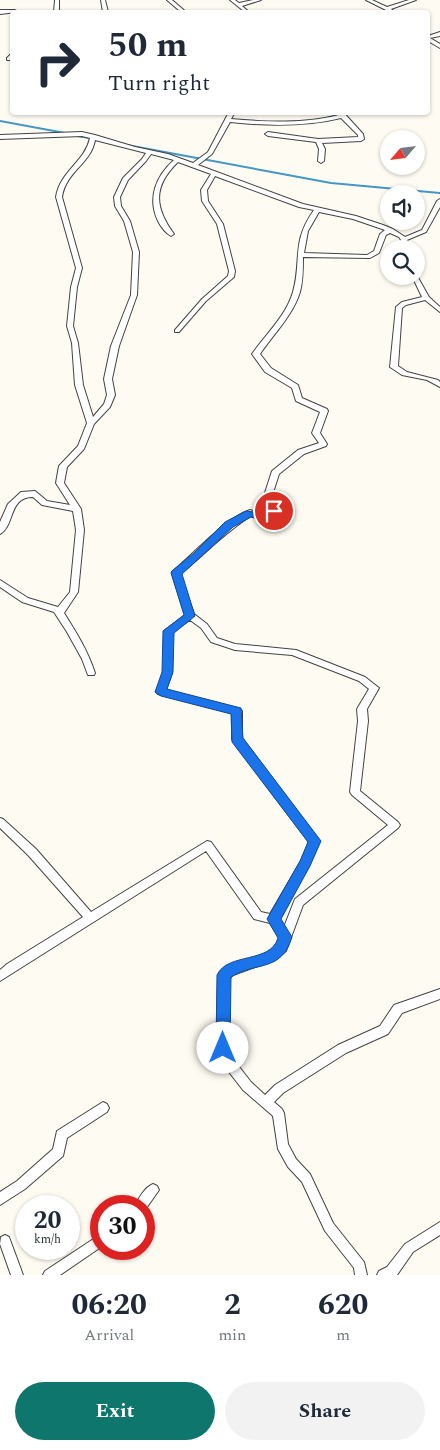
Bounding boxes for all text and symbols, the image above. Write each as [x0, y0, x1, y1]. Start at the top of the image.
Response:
text: 50 m [108, 19, 188, 72]
icon: right [25, 30, 90, 95]
text: Turn right [108, 67, 210, 100]
north arrow [380, 130, 425, 175]
map controls [380, 130, 425, 285]
button: sound [380, 185, 425, 230]
button: search [380, 240, 425, 285]
pin [253, 490, 295, 532]
icon: arrive [260, 497, 288, 525]
position arrow [196, 1021, 248, 1073]
speed limit sign: 30 [90, 1195, 155, 1260]
text: 20 [33, 1202, 62, 1240]
text: km/h [34, 1230, 61, 1249]
text: 06:20 [72, 1282, 147, 1328]
text: 2 [224, 1282, 241, 1328]
text: 620 [318, 1282, 368, 1328]
text: Arrival [84, 1323, 134, 1347]
text: min [218, 1323, 246, 1347]
text: m [336, 1323, 350, 1347]
button: Exit [15, 1382, 215, 1440]
button: Share [225, 1382, 425, 1440]

